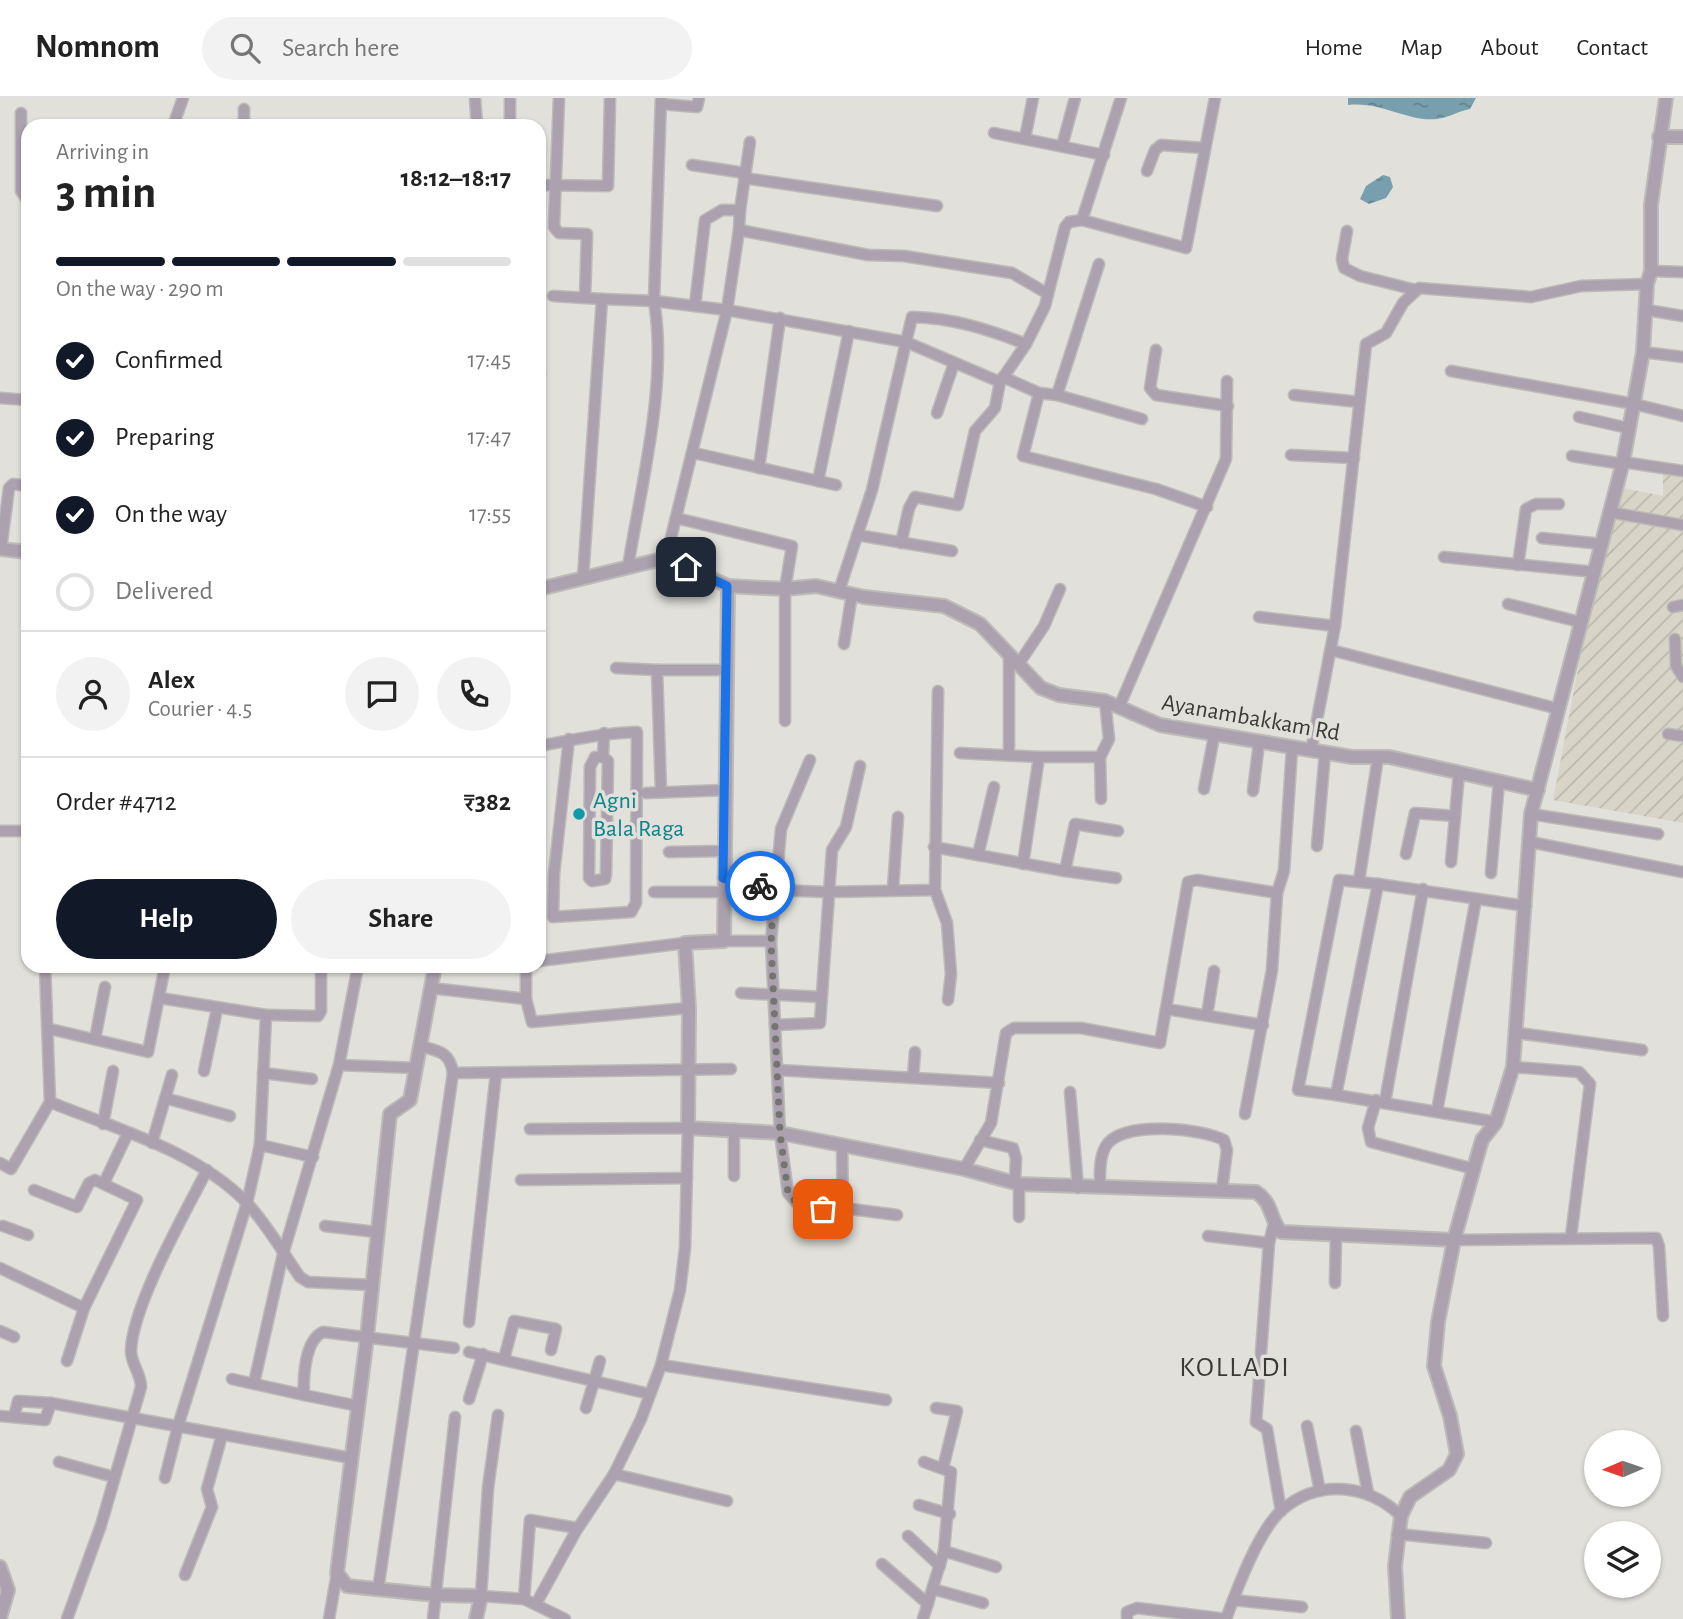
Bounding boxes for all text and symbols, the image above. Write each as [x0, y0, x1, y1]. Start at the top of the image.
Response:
search box [202, 17, 692, 80]
icon: search [226, 29, 264, 67]
text: Nomnom [35, 31, 160, 64]
text: Search here [282, 35, 400, 61]
text: Home [1305, 36, 1363, 60]
text: Map [1401, 36, 1443, 60]
text: About [1481, 36, 1538, 60]
text: Contact [1576, 36, 1648, 60]
text: Arriving in [56, 141, 149, 164]
text: 18:12–18:17 [401, 165, 511, 191]
text: 3 min [56, 170, 156, 216]
text: On the way · 290 m [56, 278, 224, 301]
icon: check [56, 342, 94, 380]
text: Confirmed [115, 347, 223, 373]
text: 17:45 [468, 349, 511, 372]
icon: check [56, 419, 94, 457]
text: Preparing [115, 424, 214, 450]
text: 17:47 [468, 426, 511, 449]
icon: check [56, 496, 94, 534]
text: On the way [115, 501, 227, 527]
text: 17:55 [469, 503, 511, 526]
pin [656, 537, 716, 597]
icon: home [667, 548, 705, 586]
text: Delivered [115, 578, 213, 604]
button: person [56, 657, 130, 731]
button: chat [345, 657, 419, 731]
button: phone [437, 657, 511, 731]
text: Alex [148, 667, 195, 693]
street label: Ayanambakkam Rd [1160, 691, 1342, 745]
text: Courier · 4.5 [148, 698, 252, 721]
text: Order #4712 [56, 789, 177, 815]
text: ₹382 [464, 789, 511, 815]
place label: Agni Bala Raga [593, 789, 684, 841]
marker: Agni Bala Raga [571, 806, 587, 822]
courier [725, 851, 795, 921]
icon: bike [741, 867, 779, 905]
button: Help [56, 879, 277, 959]
button: Share [291, 879, 511, 959]
pin [793, 1179, 853, 1239]
icon: bag [804, 1190, 842, 1228]
district label: KOLLADI [1179, 1354, 1291, 1382]
north arrow [1584, 1430, 1661, 1507]
map controls [1584, 1430, 1661, 1598]
button: layers [1584, 1521, 1661, 1598]

